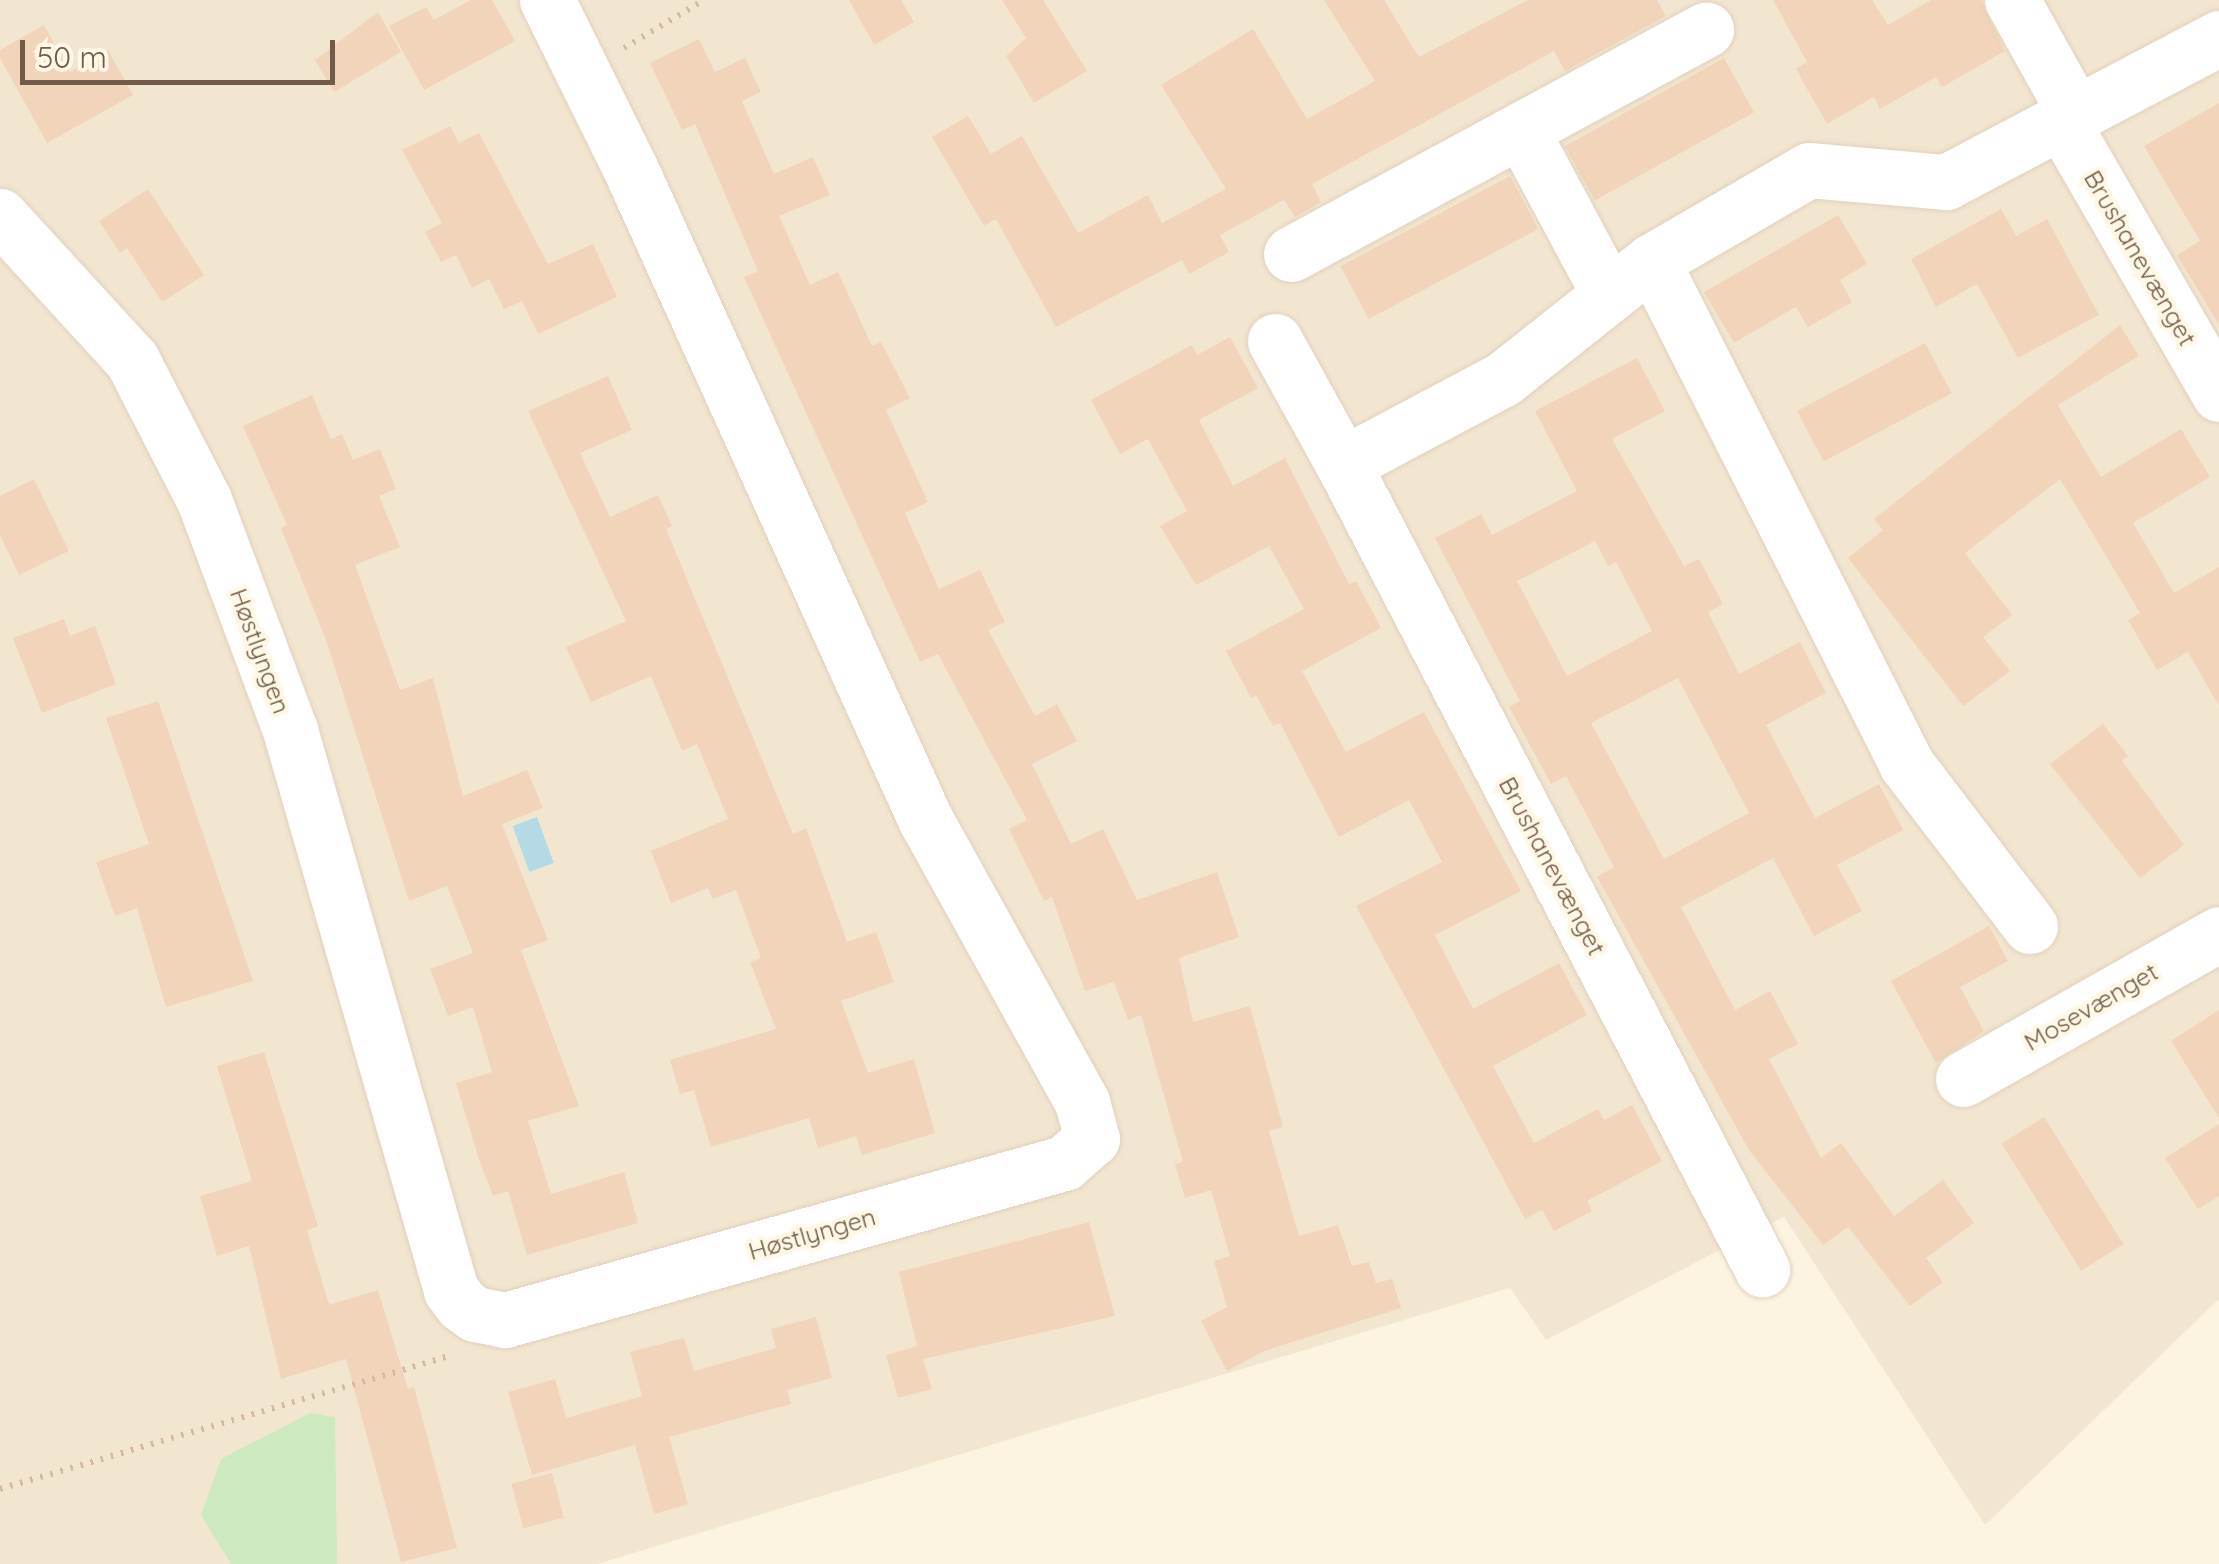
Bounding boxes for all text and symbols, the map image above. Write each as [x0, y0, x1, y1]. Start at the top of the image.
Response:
scale bar [25, 20, 340, 82]
text: 50 m [37, 38, 107, 76]
street label: Brushanevænget [2078, 165, 2202, 351]
street label: Høstlyngen [224, 584, 296, 718]
street label: Brushanevænget [1492, 772, 1612, 960]
street label: Mosevænget [2019, 957, 2163, 1057]
street label: Høstlyngen [745, 1202, 879, 1266]

